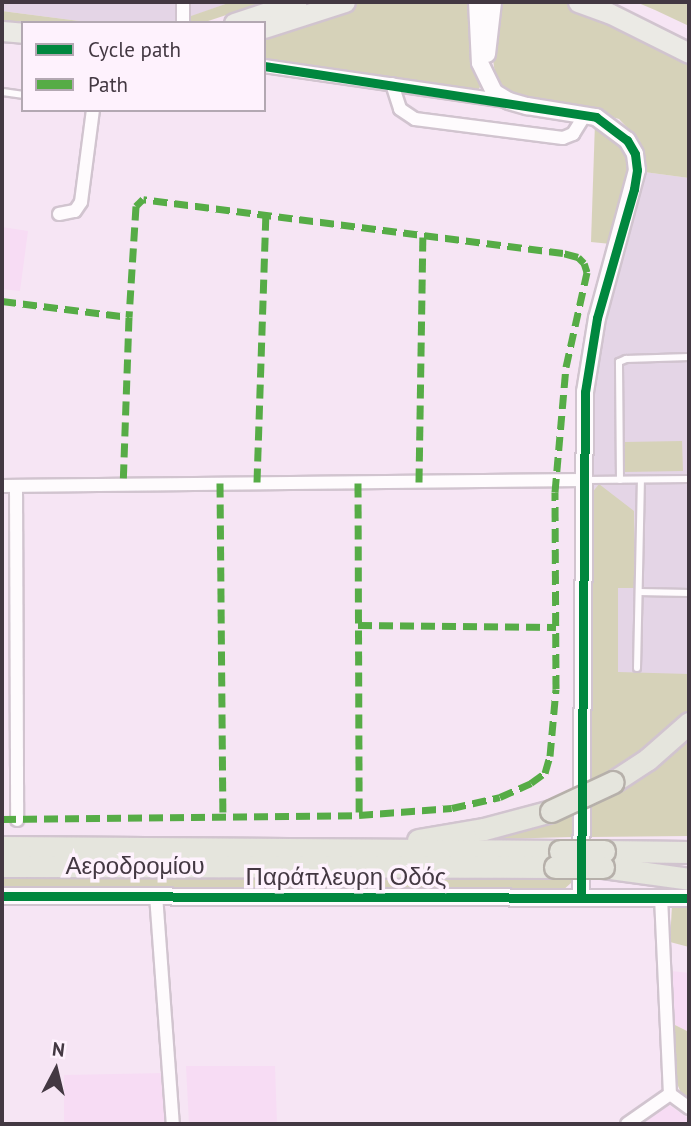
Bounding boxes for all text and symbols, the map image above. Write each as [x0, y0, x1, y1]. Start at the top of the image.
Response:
legend [21, 21, 266, 112]
text: Cycle path [88, 36, 181, 63]
text: Path [88, 71, 128, 98]
street label: Αεροδρομίου [65, 852, 205, 880]
street label: Παράπλευρη Οδός [246, 863, 446, 891]
north arrow [21, 1035, 91, 1105]
text: N [51, 1036, 66, 1062]

